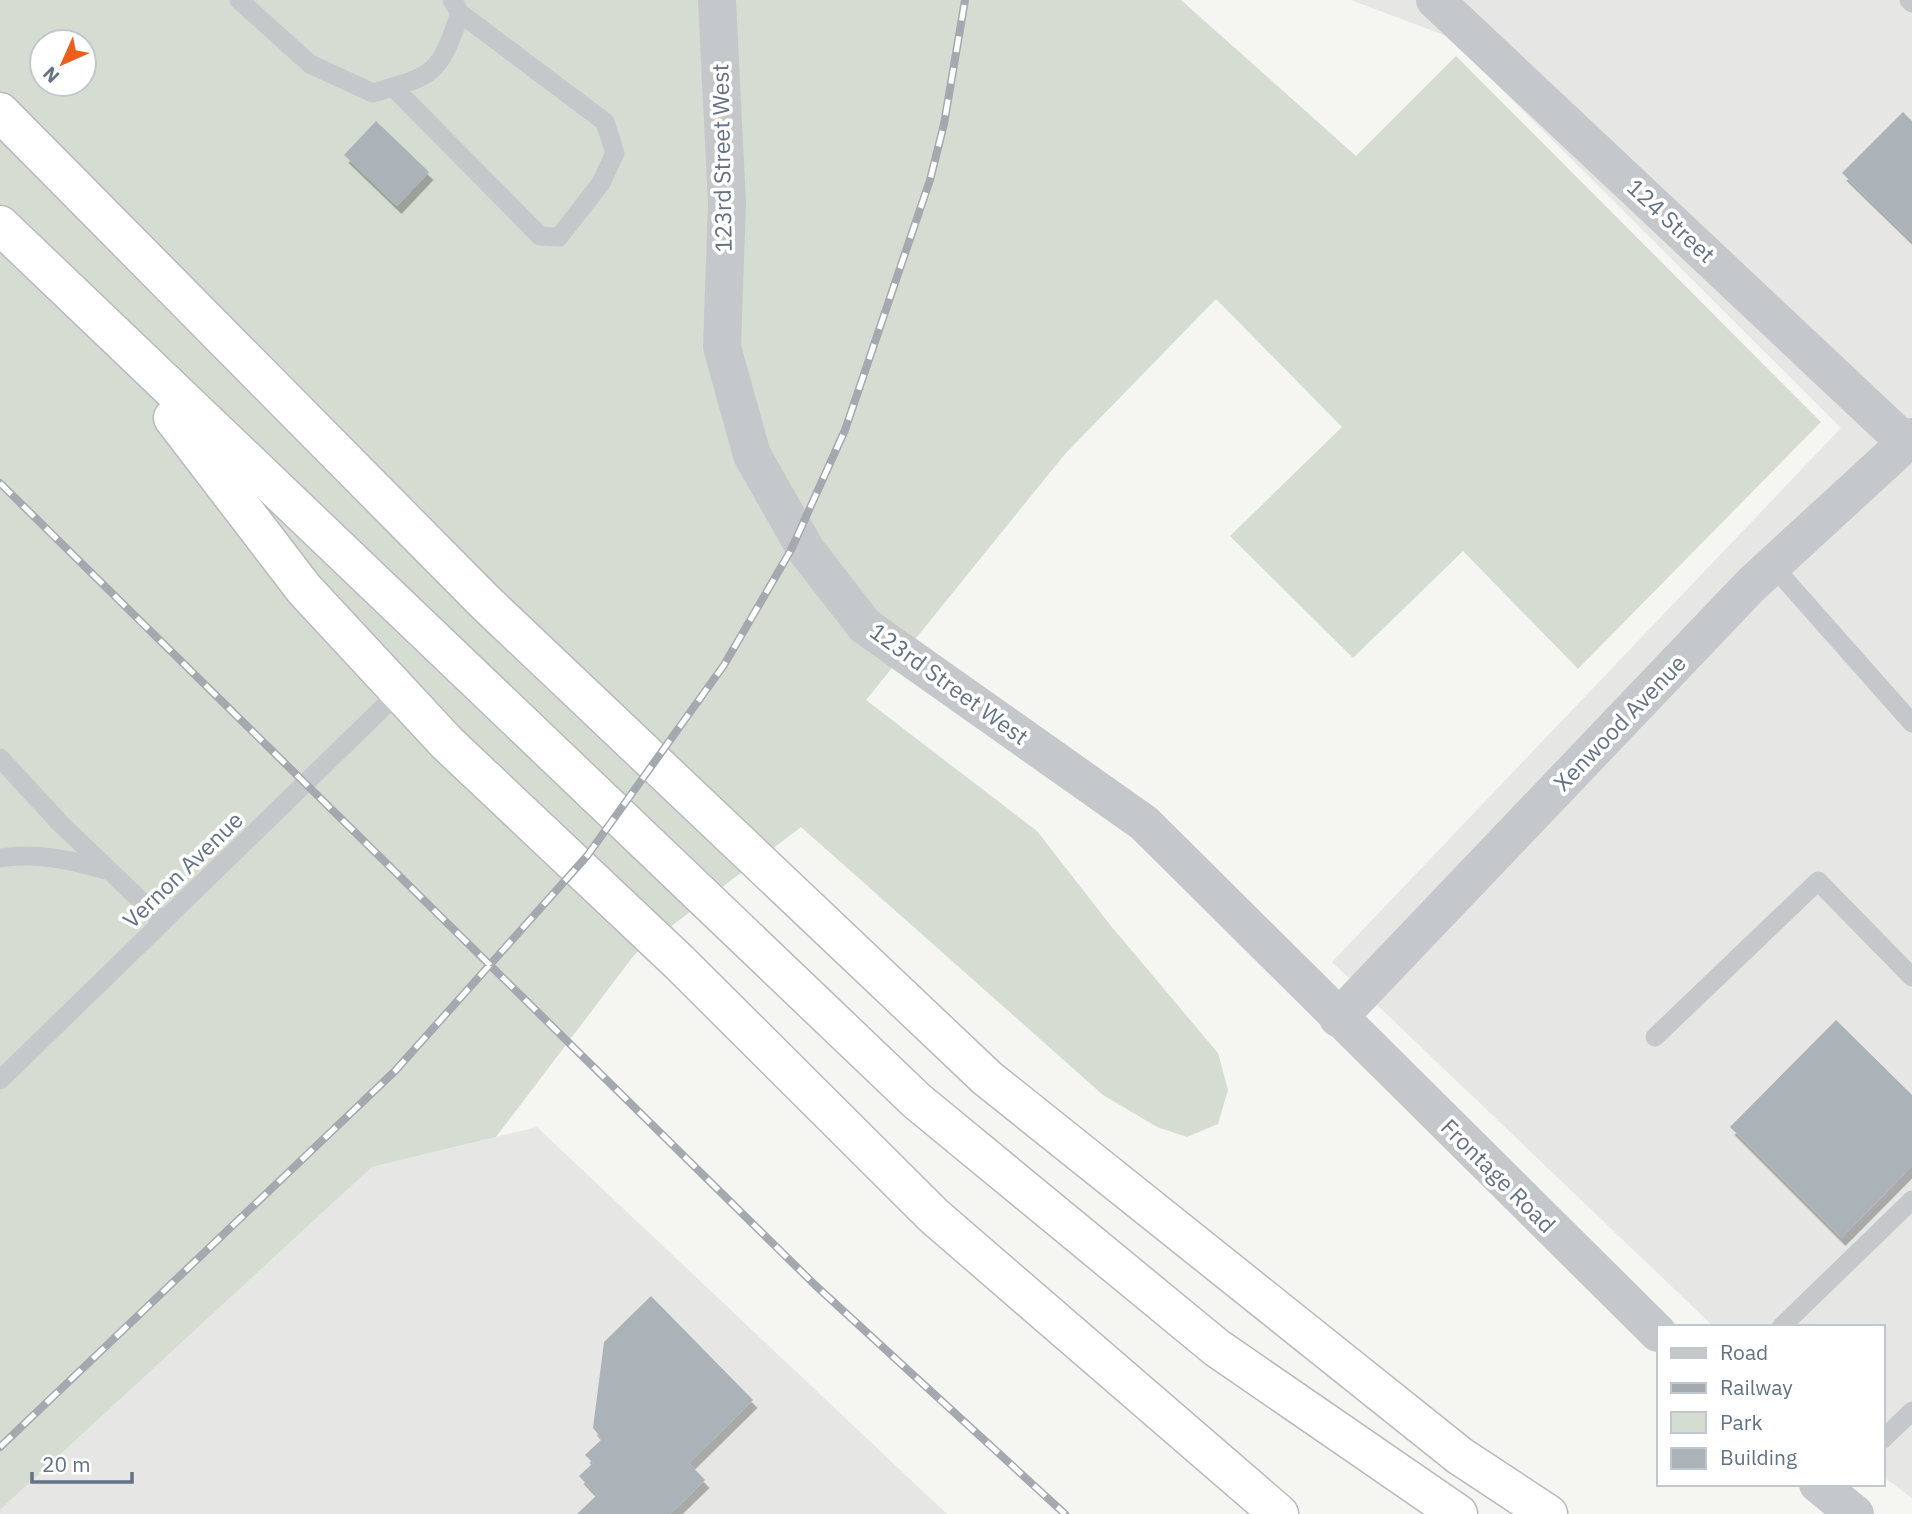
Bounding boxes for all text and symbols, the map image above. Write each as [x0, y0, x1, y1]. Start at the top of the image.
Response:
north arrow [28, 28, 98, 98]
text: N [38, 62, 64, 88]
street label: 123rd Street West [704, 63, 738, 253]
street label: 124 Street [1621, 172, 1722, 269]
street label: 123rd Street West [864, 616, 1035, 751]
street label: Xenwood Avenue [1547, 648, 1692, 797]
street label: Vernon Avenue [116, 804, 249, 934]
street label: Frontage Road [1435, 1112, 1562, 1239]
legend [1657, 1325, 1884, 1486]
text: Road [1720, 1338, 1768, 1366]
text: Railway [1720, 1373, 1793, 1401]
text: Park [1720, 1408, 1763, 1436]
scale bar [32, 1440, 131, 1484]
text: Building [1720, 1443, 1797, 1471]
text: 20 m [42, 1450, 91, 1478]

